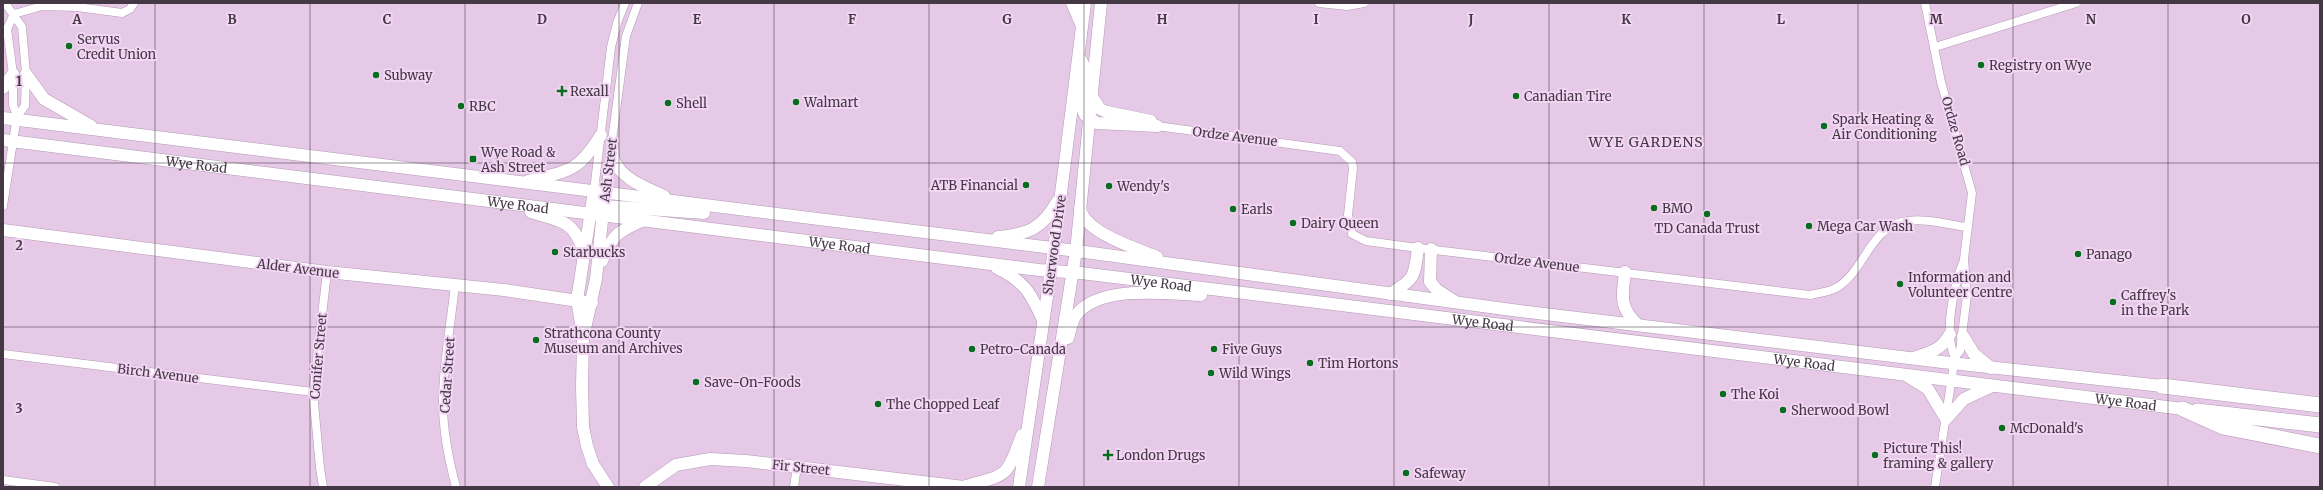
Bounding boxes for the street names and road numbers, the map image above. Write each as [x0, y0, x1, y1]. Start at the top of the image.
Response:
street label: Ordze Road [1938, 95, 1974, 168]
street label: Ordze Avenue [1192, 123, 1278, 150]
street label: Ash Street [596, 137, 621, 204]
street label: Wye Road [164, 152, 228, 177]
street label: Wye Road [485, 193, 550, 217]
street label: Sherwood Drive [1039, 194, 1070, 296]
street label: Wye Road [807, 233, 871, 258]
street label: Ordze Avenue [1494, 249, 1580, 276]
street label: Alder Avenue [255, 255, 340, 282]
street label: Wye Road [1128, 271, 1193, 296]
street label: Wye Road [1450, 311, 1514, 335]
street label: Conifer Street [306, 312, 331, 400]
street label: Cedar Street [436, 336, 459, 414]
street label: Wye Road [1772, 350, 1836, 375]
street label: Birch Avenue [116, 360, 200, 387]
street label: Wye Road [2093, 390, 2158, 415]
street label: Fir Street [771, 456, 831, 479]

